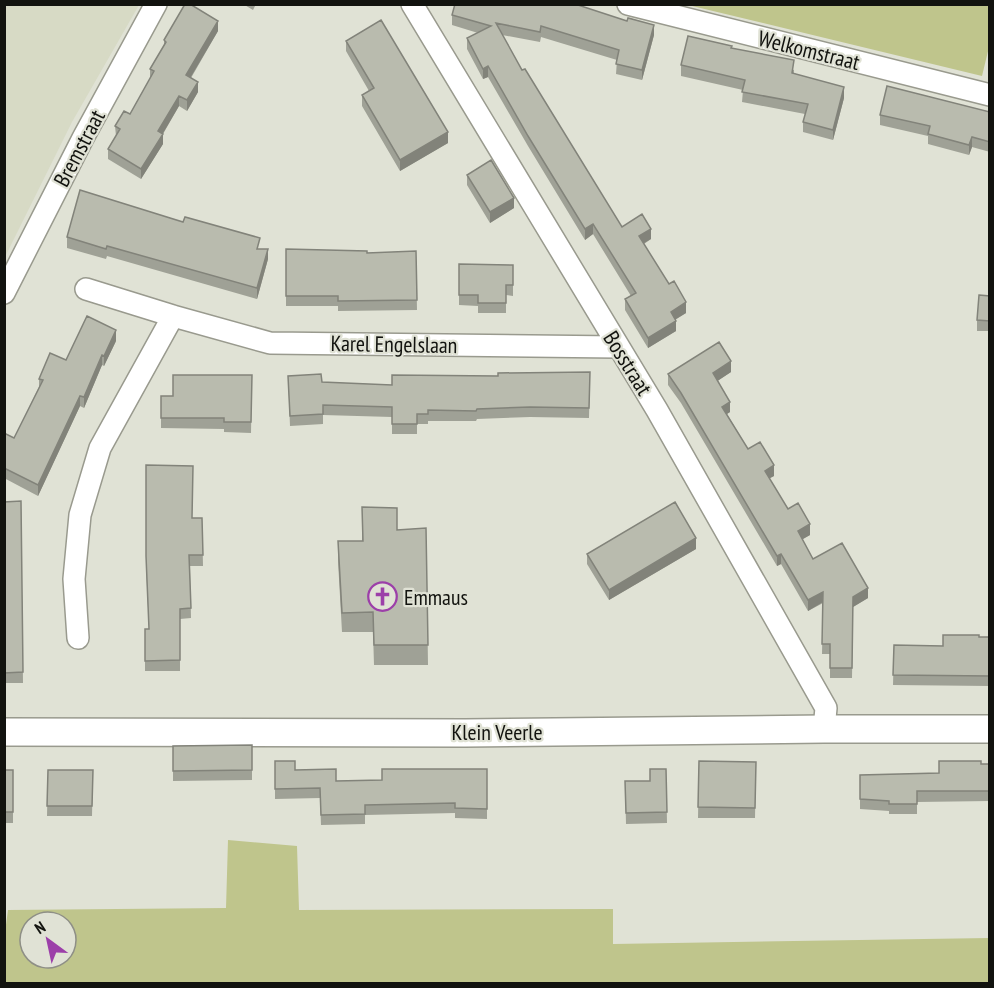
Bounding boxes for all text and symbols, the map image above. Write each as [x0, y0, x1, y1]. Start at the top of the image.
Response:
street label: Welkomstraat [755, 24, 863, 76]
street label: Bremstraat [47, 105, 111, 191]
street label: Bosstraat [597, 326, 659, 400]
street label: Karel Engelslaan [330, 329, 458, 359]
church icon: Emmaus [367, 581, 399, 613]
place label: Emmaus [404, 583, 468, 611]
street label: Klein Veerle [452, 718, 542, 746]
north arrow [18, 910, 78, 970]
text: N [31, 917, 49, 938]

